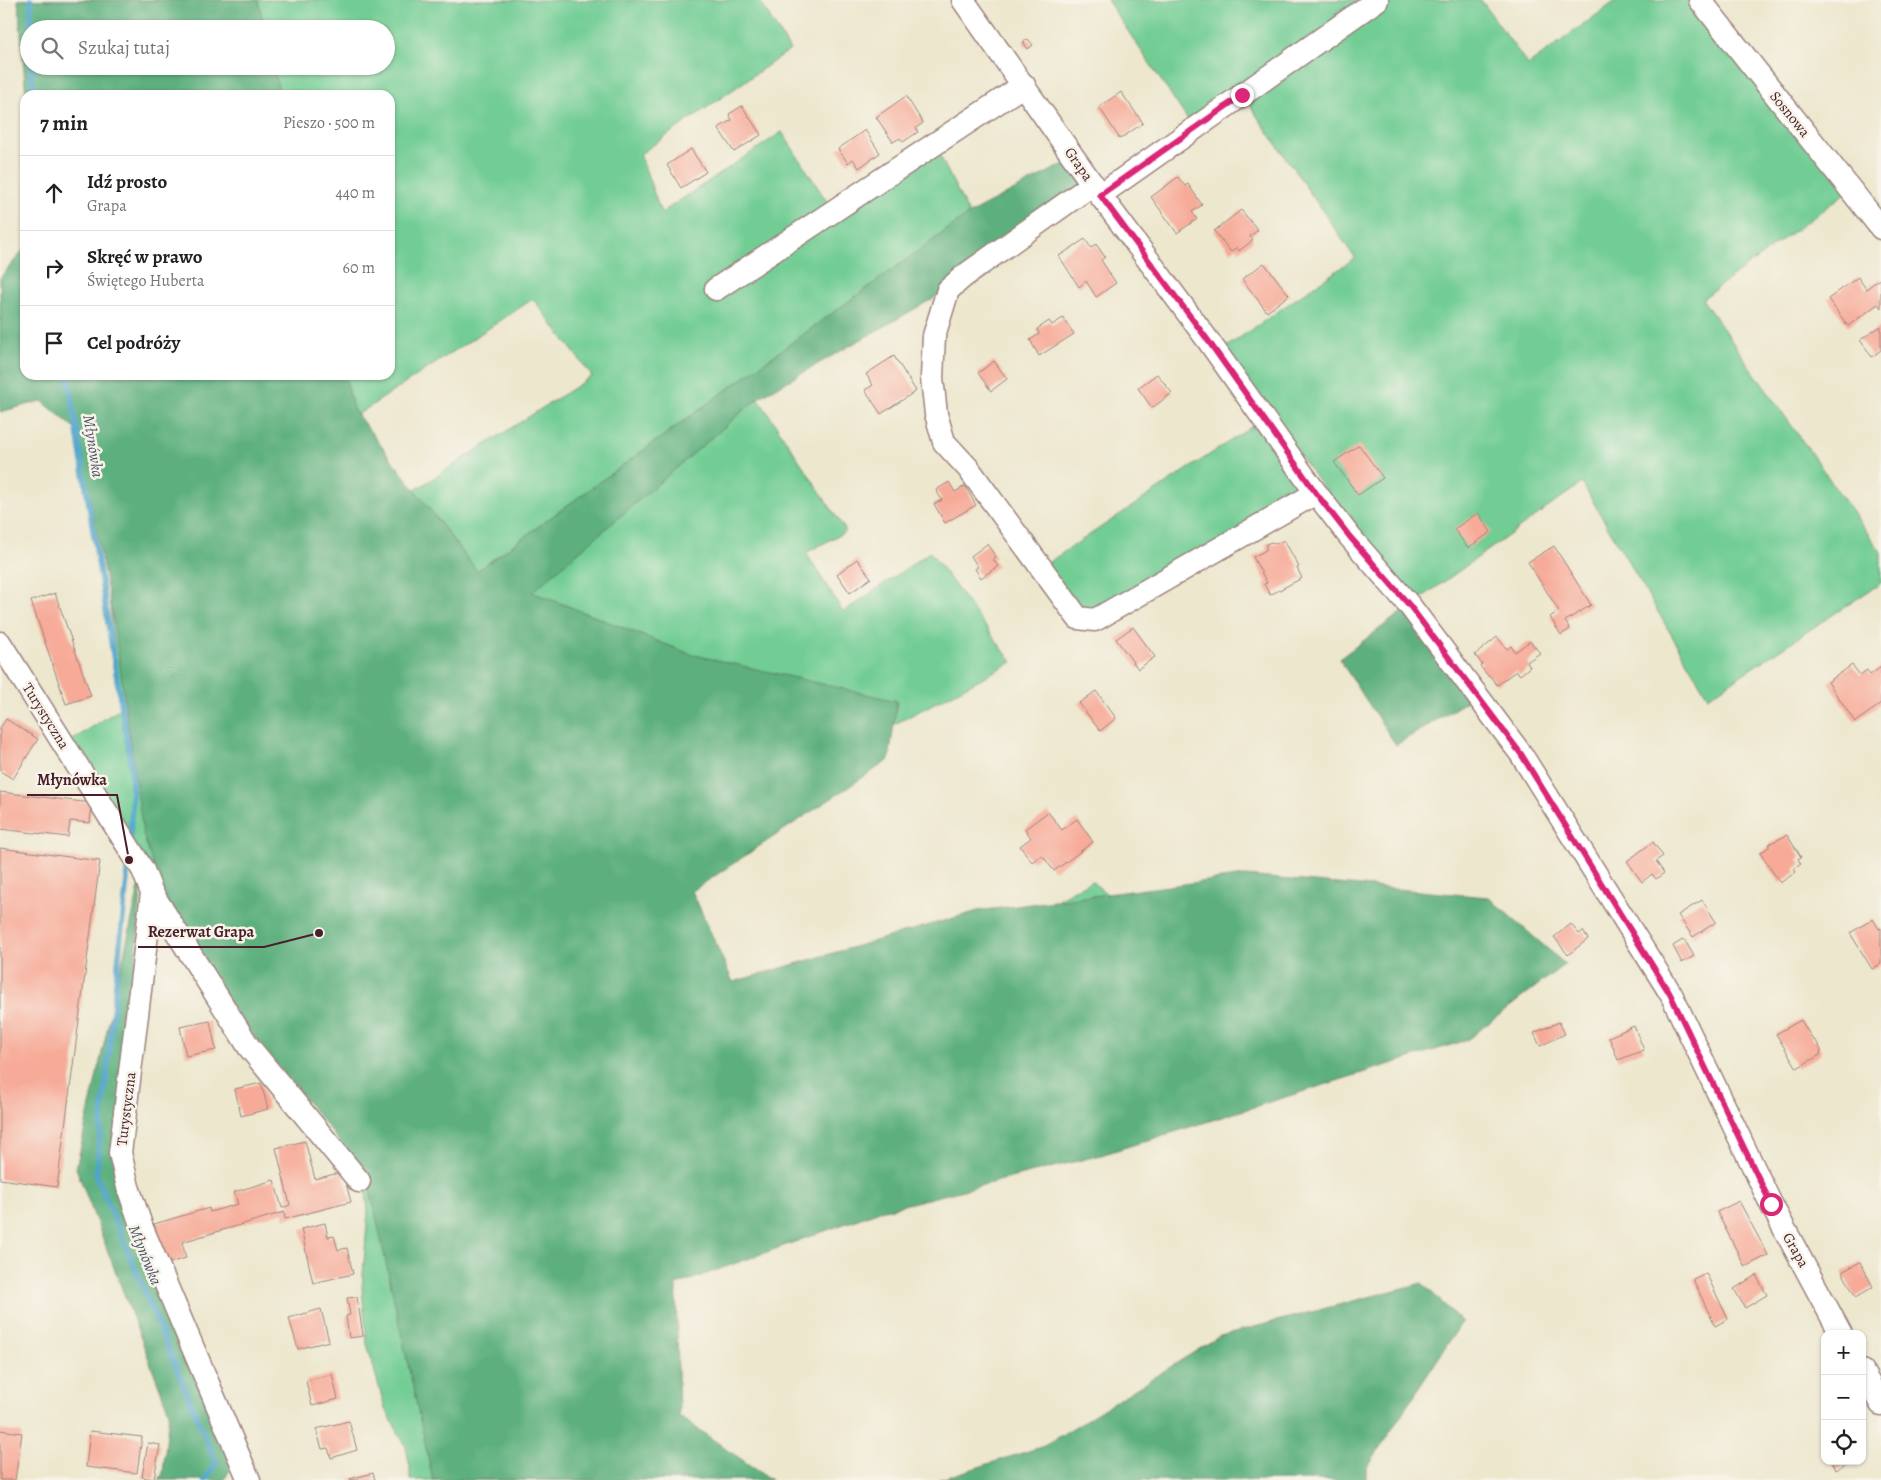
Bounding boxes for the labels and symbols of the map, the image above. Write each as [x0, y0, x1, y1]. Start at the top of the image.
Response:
route end [1231, 84, 1254, 107]
street label: Sosnowa [1765, 87, 1815, 141]
street label: Grapa [1060, 143, 1098, 185]
water label: Młynówka [77, 413, 109, 479]
street label: Turystyczna [18, 679, 74, 753]
callout: Młynówka [27, 764, 117, 795]
text: Młynówka [37, 769, 107, 791]
callout: Rezerwat Grapa [138, 916, 264, 947]
text: Rezerwat Grapa [148, 921, 255, 943]
street label: Turystyczna [112, 1071, 140, 1147]
route start [1760, 1193, 1783, 1216]
water label: Młynówka [123, 1222, 167, 1289]
street label: Grapa [1778, 1229, 1814, 1271]

